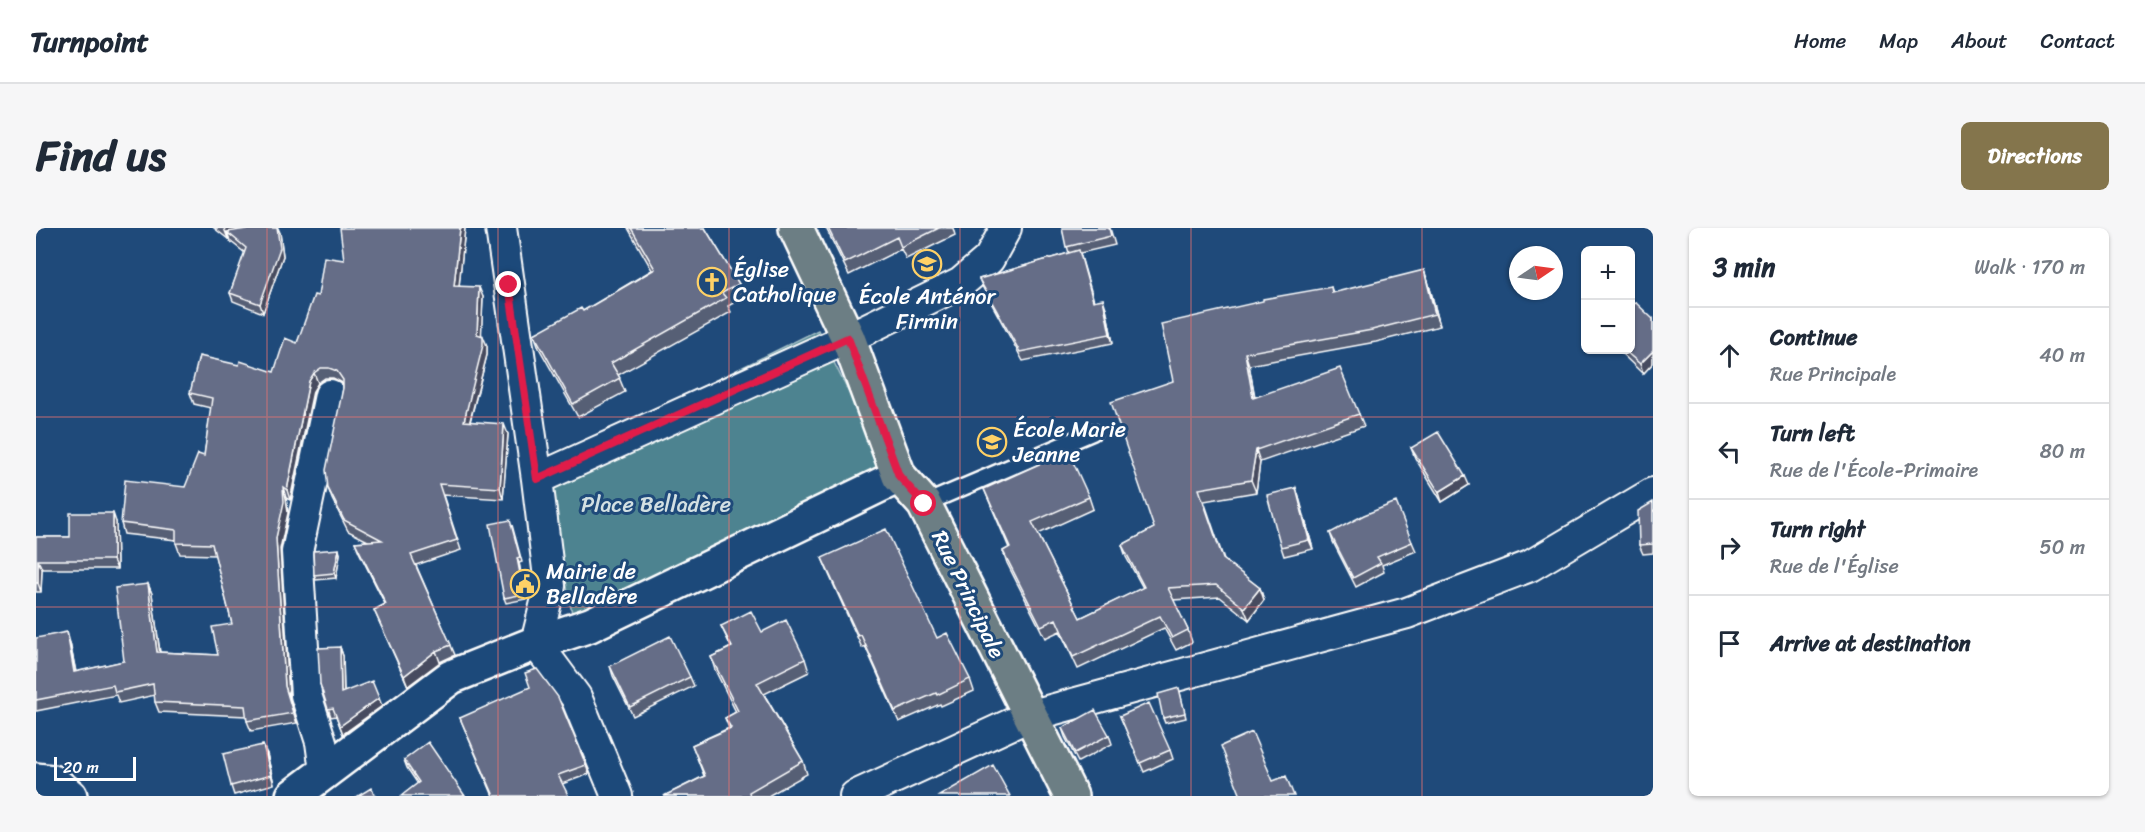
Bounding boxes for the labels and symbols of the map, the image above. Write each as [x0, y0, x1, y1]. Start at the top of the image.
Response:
north arrow [1509, 246, 1563, 300]
school or university icon: École Anténor Firmin [911, 248, 943, 280]
place label: Église Catholique [733, 250, 836, 314]
church icon: Église Catholique [696, 266, 728, 298]
route end [495, 271, 521, 297]
place label: École Anténor Firmin [858, 277, 996, 341]
place label: École Marie Jeanne [1012, 410, 1126, 474]
school or university icon: École Marie Jeanne [976, 426, 1008, 458]
park label: Place Belladère [581, 485, 731, 524]
route start [910, 490, 936, 516]
street label: Rue Principale [921, 523, 1017, 665]
place label: Mairie de Belladère [546, 552, 638, 616]
public building icon: Mairie de Belladère [509, 568, 541, 600]
scale bar [54, 754, 136, 782]

